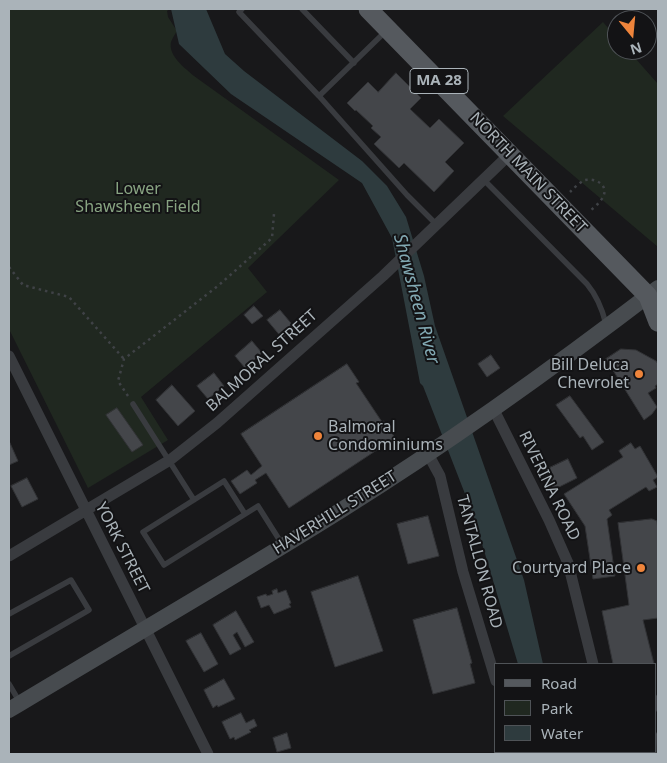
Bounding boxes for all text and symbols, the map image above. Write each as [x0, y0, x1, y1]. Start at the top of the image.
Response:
north arrow [607, 10, 657, 60]
text: N [628, 38, 644, 60]
road number: MA 28 [410, 68, 468, 94]
street label: NORTH MAIN STREET [465, 109, 591, 237]
park label: Lower Shawsheen Field [75, 179, 201, 217]
water label: Shawsheen River [388, 232, 444, 366]
street label: BALMORAL STREET [202, 306, 322, 416]
place label: Bill Deluca Chevrolet [551, 355, 629, 393]
marker: Bill Deluca Chevrolet [633, 368, 645, 380]
place label: Balmoral Condominiums [328, 417, 443, 455]
street label: RIVERINA ROAD [514, 428, 584, 544]
marker: Balmoral Condominiums [312, 430, 324, 442]
street label: HAVERHILL STREET [270, 467, 400, 559]
street label: TANTALLON ROAD [452, 493, 506, 631]
street label: YORK STREET [91, 499, 153, 597]
place label: Courtyard Place [512, 558, 631, 578]
marker: Courtyard Place [635, 562, 647, 574]
legend [494, 663, 657, 753]
text: Road [541, 673, 577, 693]
text: Park [541, 698, 573, 718]
text: Water [541, 723, 583, 743]

